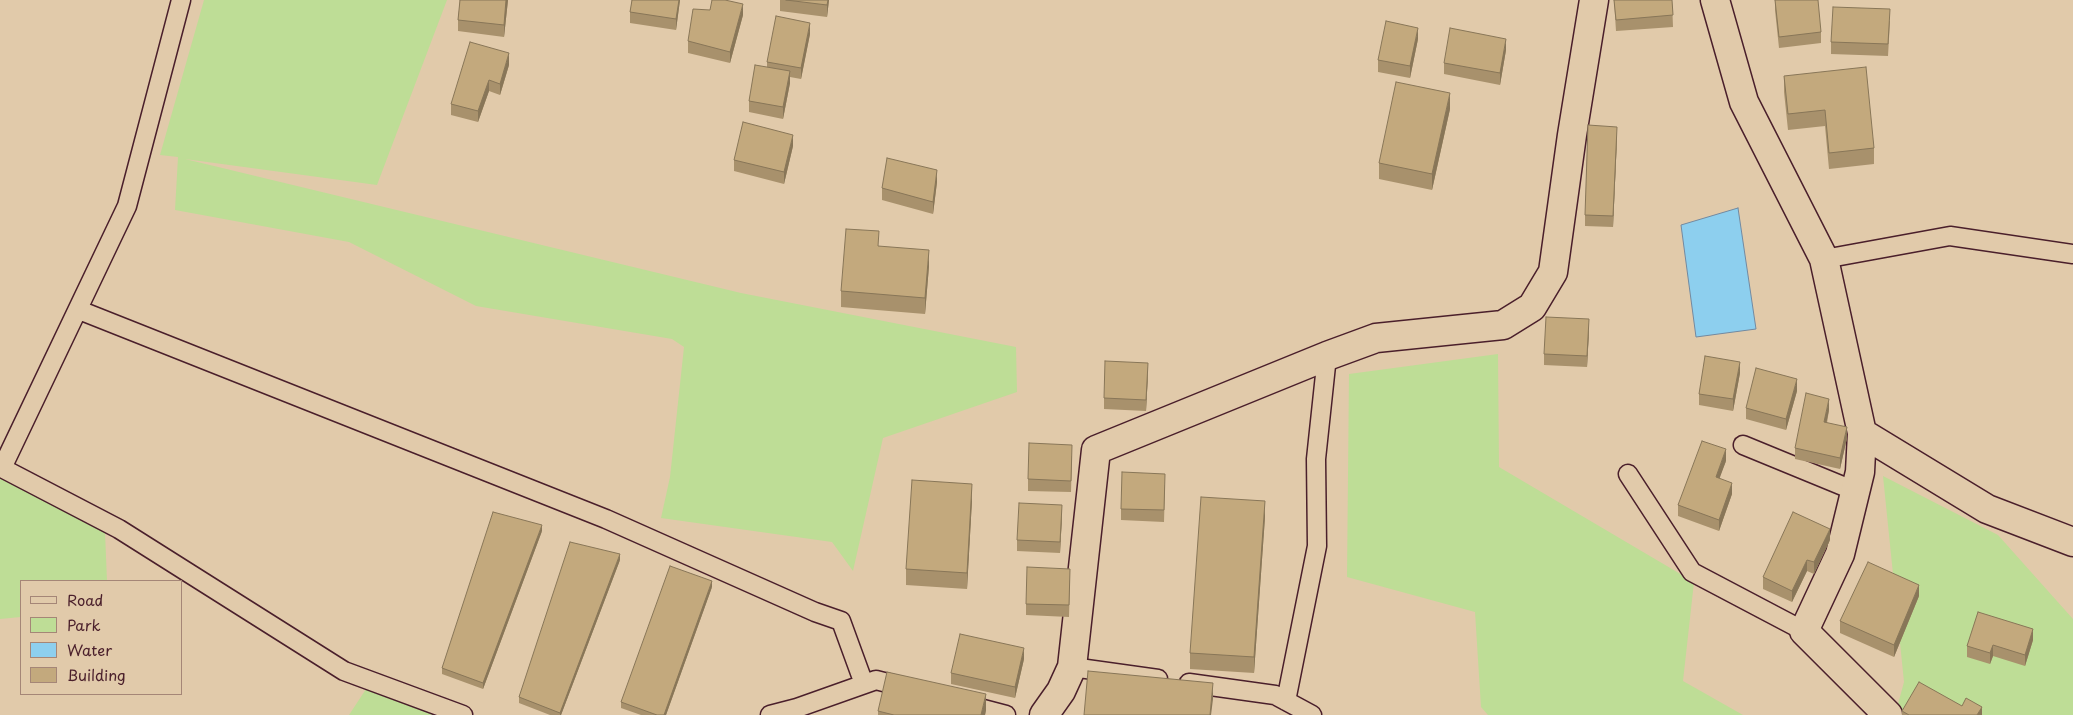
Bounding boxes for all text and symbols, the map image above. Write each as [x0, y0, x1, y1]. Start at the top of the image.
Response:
legend [20, 580, 182, 695]
text: Road [67, 588, 103, 611]
text: Park [67, 613, 101, 636]
text: Water [67, 638, 112, 661]
text: Building [67, 663, 126, 686]

